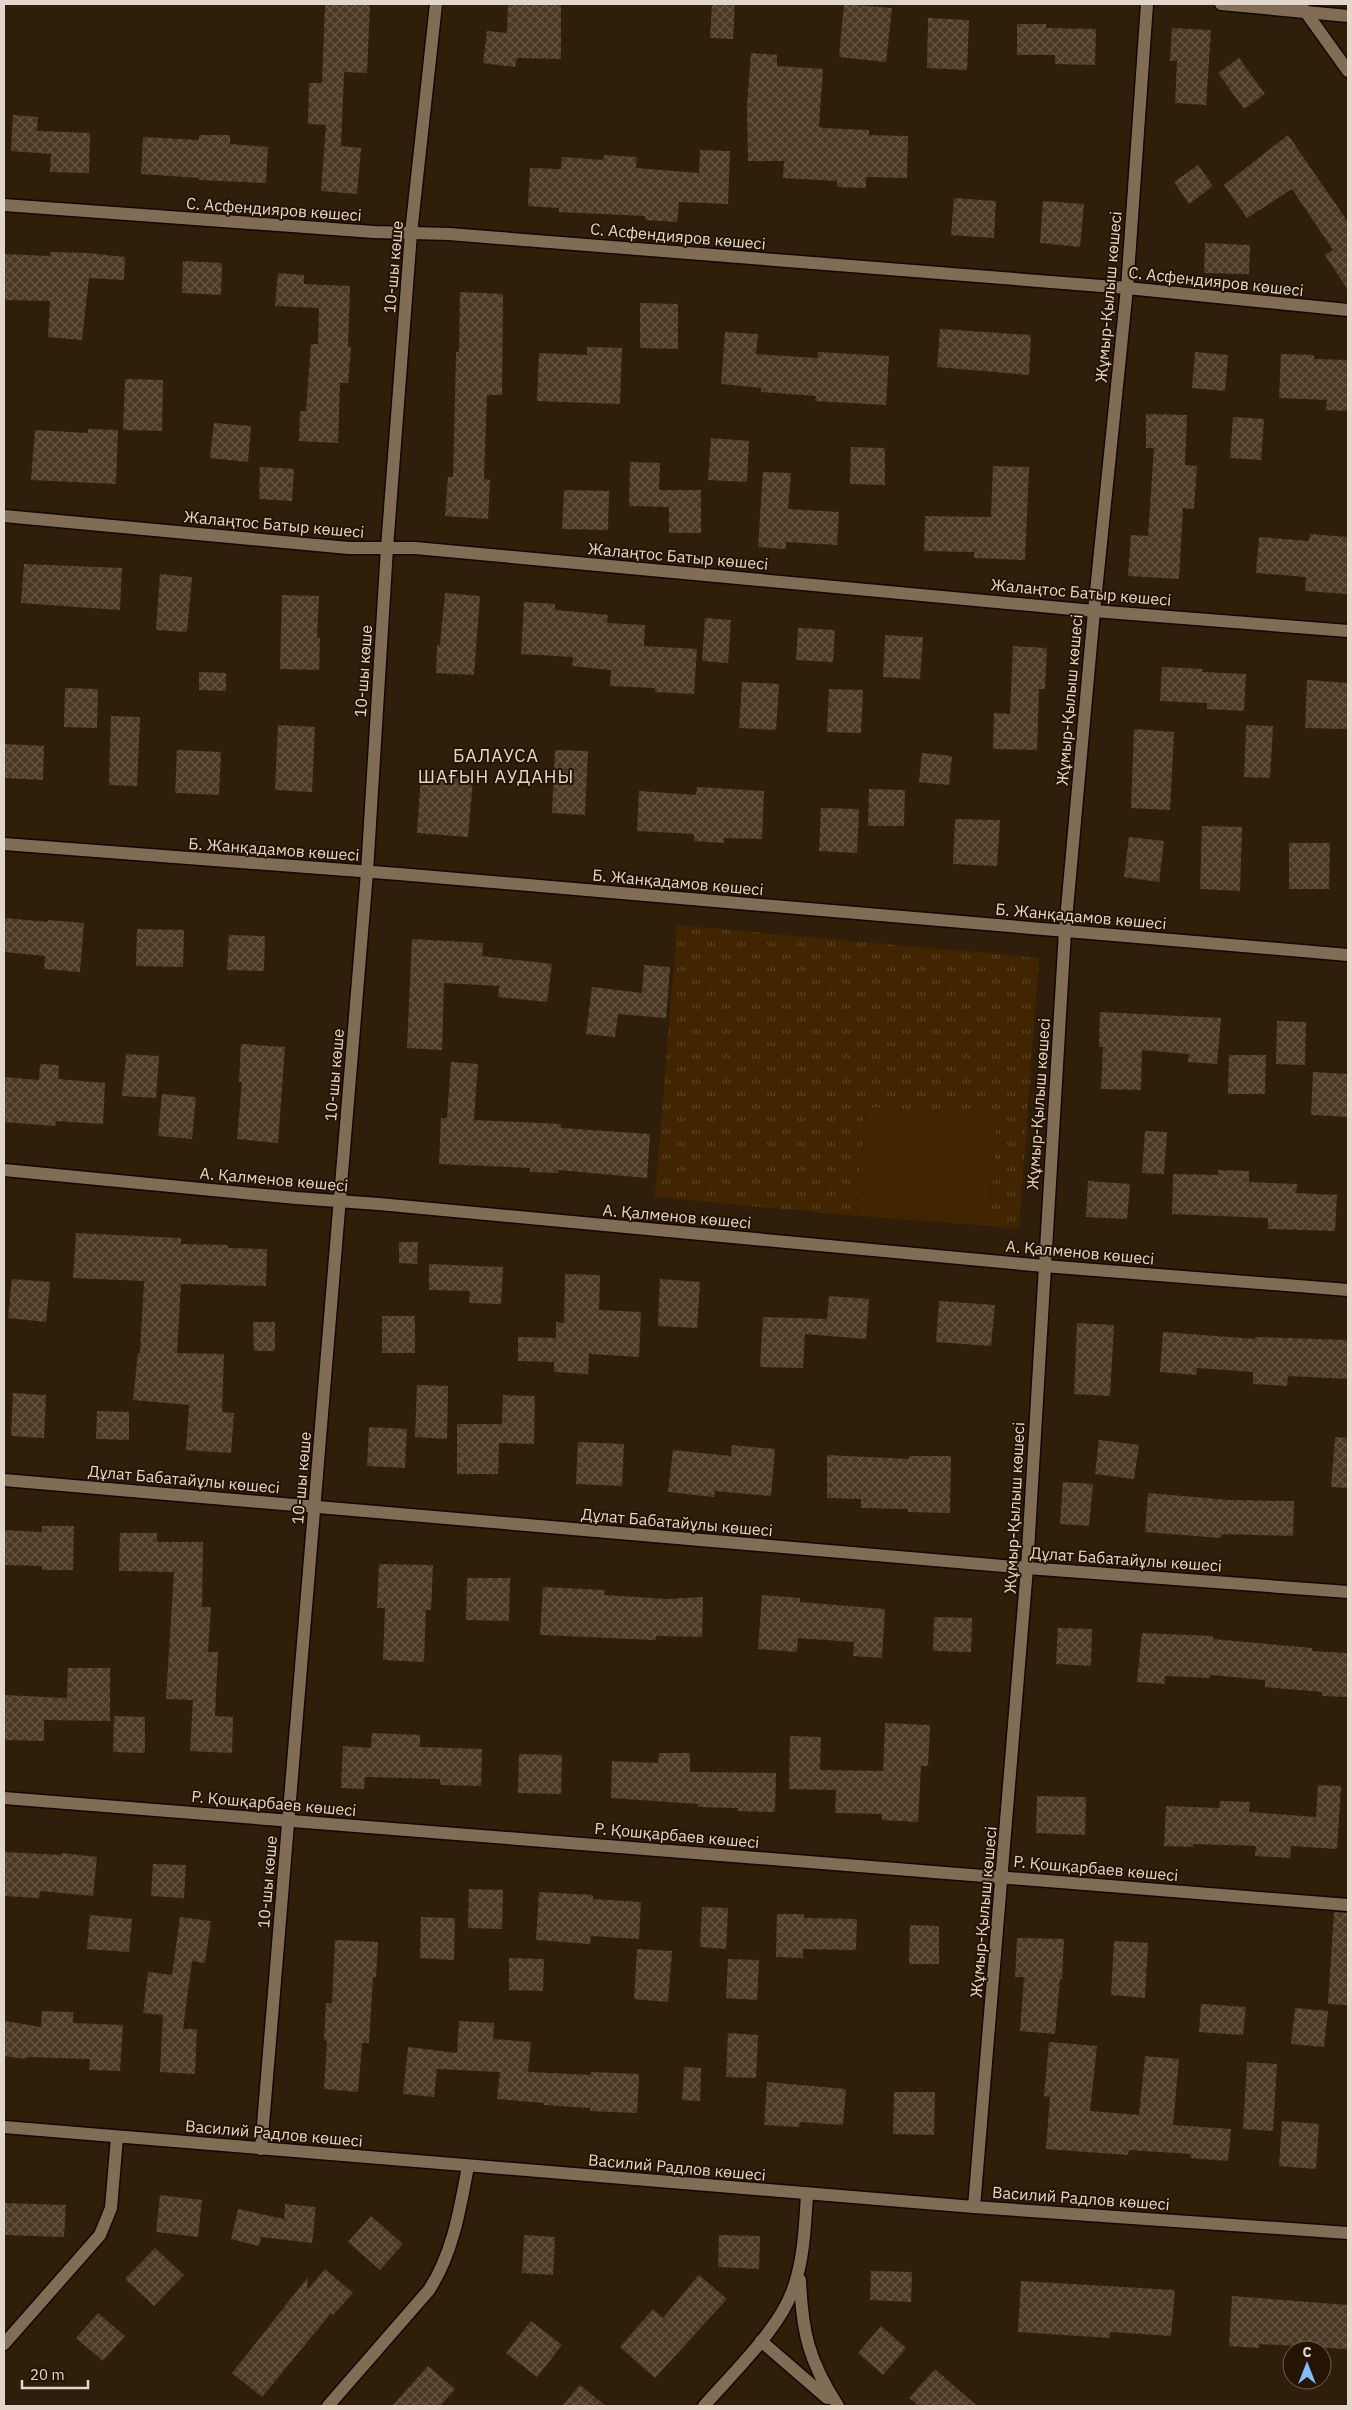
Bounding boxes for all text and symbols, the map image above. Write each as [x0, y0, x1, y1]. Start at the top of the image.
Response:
street label: С. Асфендияров көшесі [186, 193, 362, 225]
street label: Жұмыр-Қылыш көшесі [1091, 210, 1125, 384]
street label: С. Асфендияров көшесі [589, 218, 767, 254]
street label: 10-шы көше [379, 220, 407, 314]
street label: С. Асфендияров көшесі [1127, 262, 1305, 300]
street label: Жалаңтос Батыр көшесі [183, 506, 365, 542]
street label: Жалаңтос Батыр көшесі [587, 538, 769, 574]
street label: Жалаңтос Батыр көшесі [990, 574, 1172, 610]
street label: Жұмыр-Қылыш көшесі [1052, 613, 1086, 787]
street label: 10-шы көше [350, 624, 376, 718]
district label: БАЛАУСА ШАҒЫН АУДАНЫ [418, 744, 574, 788]
street label: Б. Жанқадамов көшесі [188, 833, 360, 865]
street label: Б. Жанқадамов көшесі [592, 865, 764, 899]
street label: Б. Жанқадамов көшесі [995, 899, 1167, 933]
street label: Жұмыр-Қылыш көшесі [1022, 1017, 1054, 1191]
street label: 10-шы көше [320, 1028, 348, 1122]
street label: А. Қалменов көшесі [199, 1163, 349, 1195]
street label: А. Қалменов көшесі [602, 1200, 752, 1232]
street label: А. Қалменов көшесі [1005, 1236, 1155, 1268]
street label: Жұмыр-Қылыш көшесі [1000, 1422, 1028, 1594]
street label: 10-шы көше [287, 1431, 315, 1525]
street label: Дұлат Бабатайұлы көшесі [87, 1461, 281, 1497]
street label: Дұлат Бабатайұлы көшесі [580, 1504, 774, 1540]
street label: Дұлат Бабатайұлы көшесі [1029, 1542, 1223, 1576]
street label: Р. Қошқарбаев көшесі [191, 1786, 357, 1820]
street label: Р. Қошқарбаев көшесі [594, 1818, 760, 1852]
street label: Жұмыр-Қылыш көшесі [966, 1825, 1000, 1999]
street label: 10-шы көше [253, 1835, 281, 1929]
street label: Р. Қошқарбаев көшесі [1013, 1851, 1179, 1885]
street label: Василий Радлов көшесі [184, 2115, 364, 2151]
street label: Василий Радлов көшесі [587, 2149, 767, 2185]
street label: Василий Радлов көшесі [992, 2182, 1170, 2214]
north arrow [1282, 2340, 1332, 2390]
text: С [1302, 2343, 1312, 2361]
scale bar [22, 2358, 89, 2390]
text: 20 m [30, 2365, 65, 2384]

